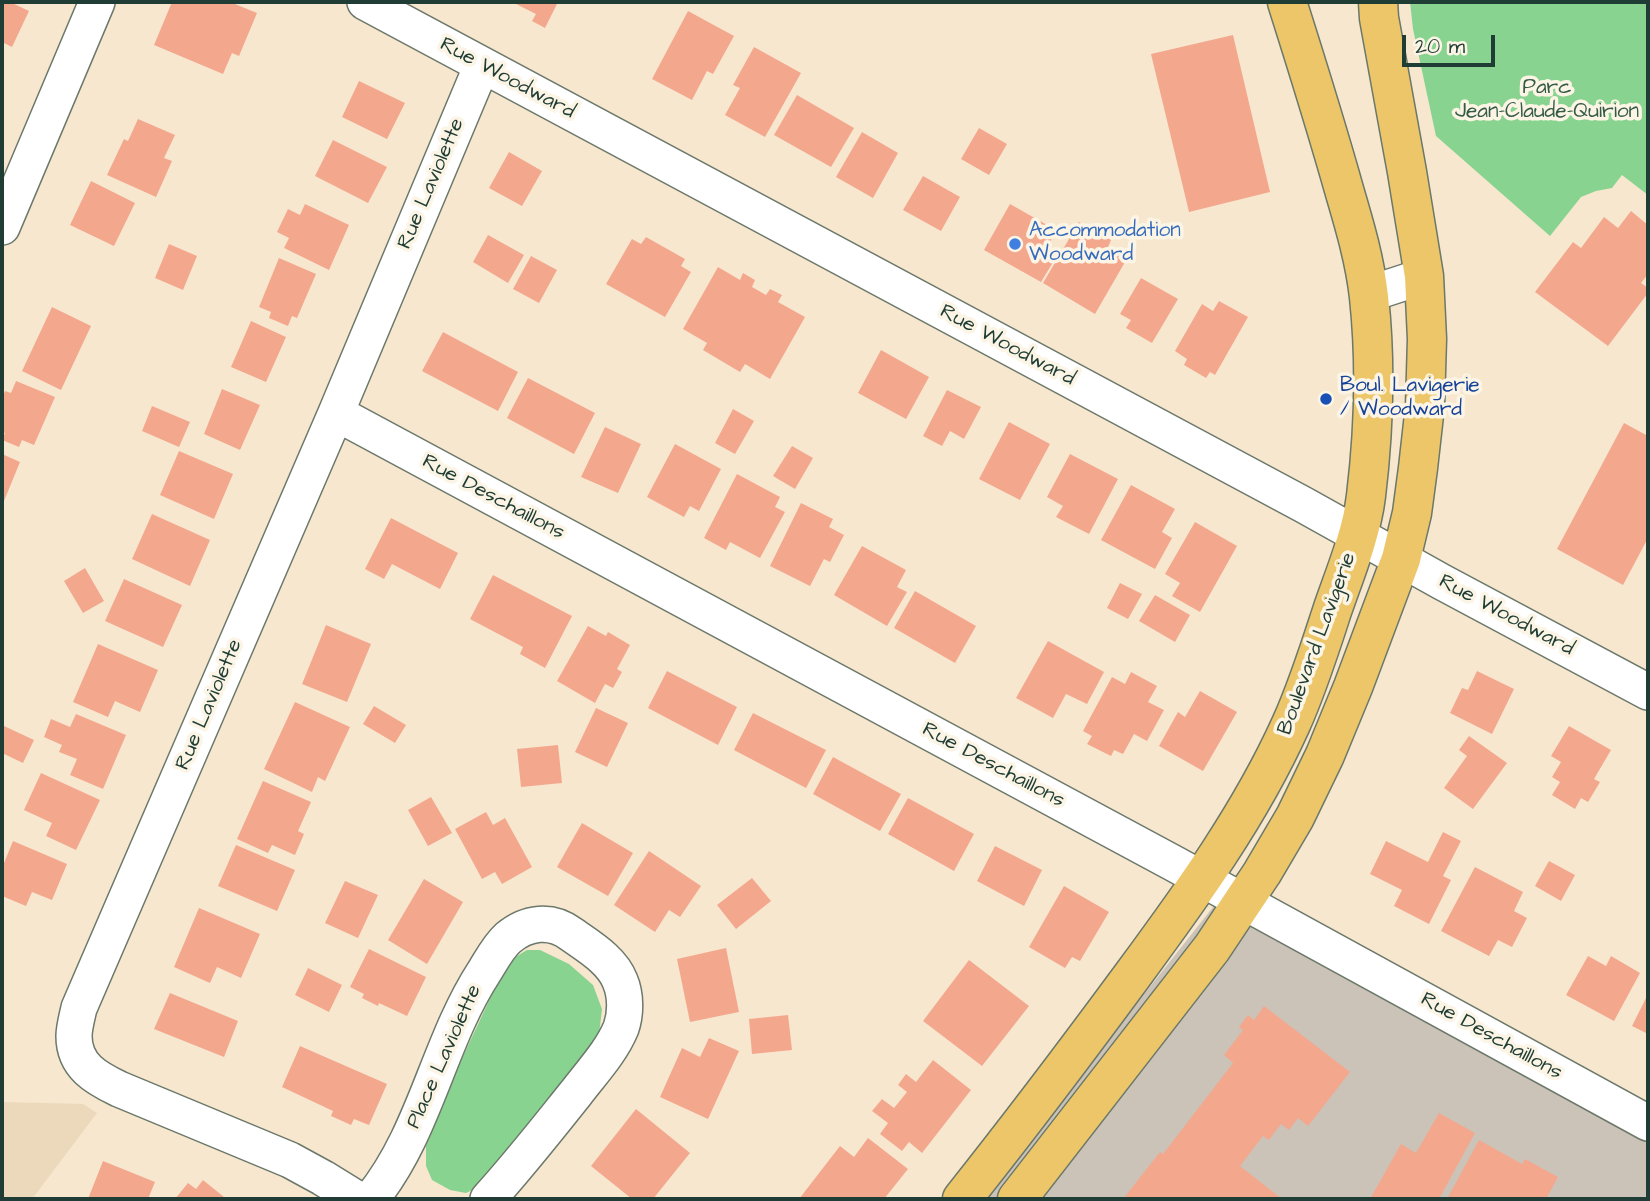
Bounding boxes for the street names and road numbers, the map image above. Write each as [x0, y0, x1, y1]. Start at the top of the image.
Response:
street label: Rue Woodward [435, 33, 579, 125]
street label: Rue Laviolette [393, 115, 471, 253]
street label: Rue Woodward [935, 300, 1079, 392]
street label: Rue Deschaillons [417, 450, 569, 546]
street label: Boulevard Lavigerie [1273, 549, 1363, 739]
street label: Rue Woodward [1434, 570, 1578, 662]
street label: Rue Laviolette [171, 636, 249, 774]
street label: Rue Deschaillons [917, 718, 1069, 814]
street label: Place Laviolette [402, 981, 488, 1133]
street label: Rue Deschaillons [1416, 988, 1566, 1086]

